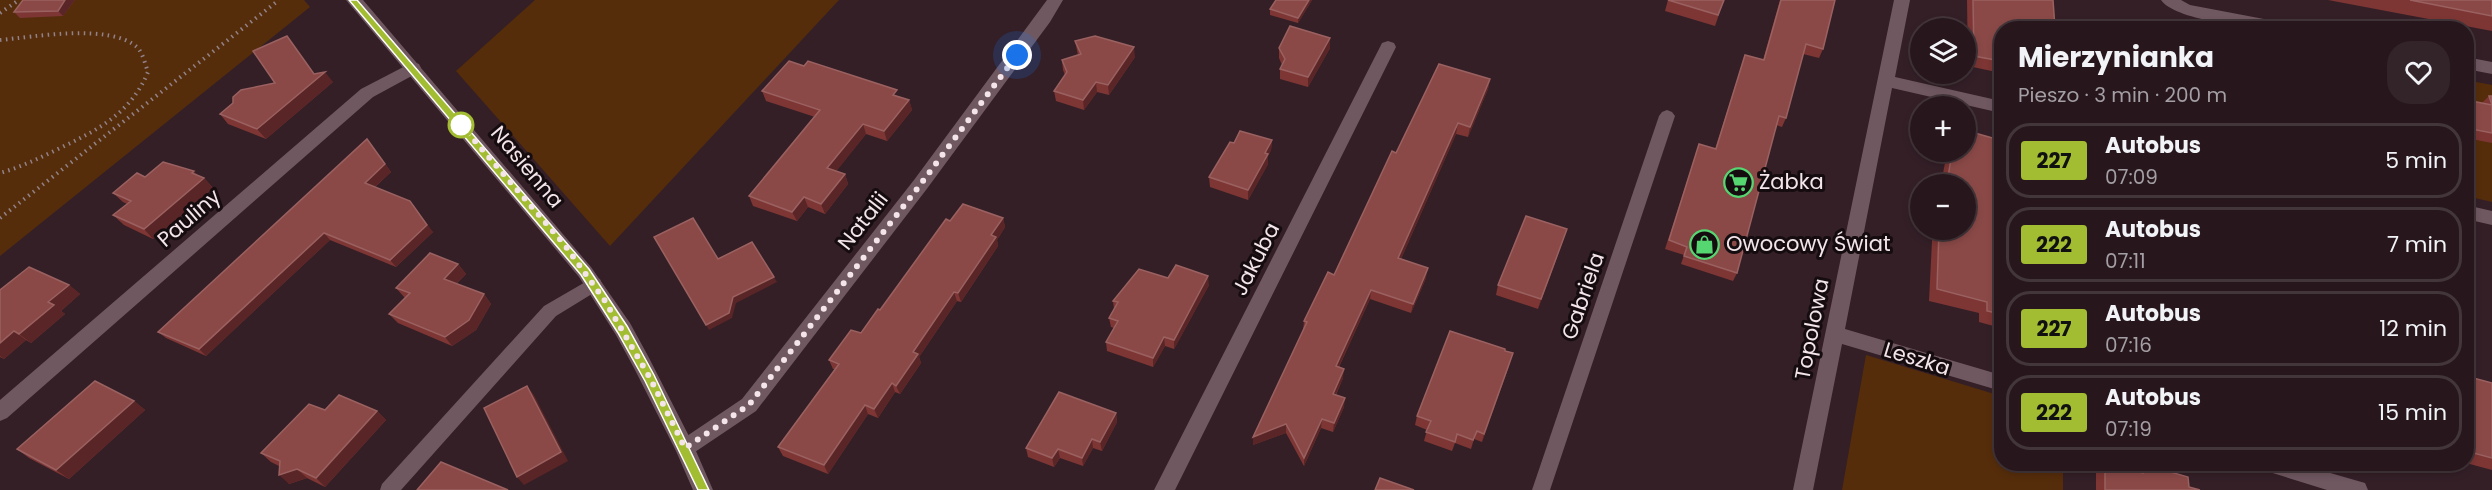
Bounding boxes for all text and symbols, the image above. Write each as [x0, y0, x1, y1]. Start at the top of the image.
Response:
map controls [1910, 18, 1976, 240]
button: layers [1910, 18, 1976, 84]
text: Mierzynianka [2018, 38, 2214, 77]
your location [1002, 40, 1032, 70]
button: heart [2387, 41, 2450, 104]
text: Pieszo · 3 min · 200 m [2018, 81, 2227, 109]
button: + [1910, 96, 1976, 162]
unlabelled marker [448, 112, 474, 138]
street label: Nasienna [484, 119, 570, 214]
text: Autobus [2105, 130, 2201, 161]
text: 5 min [2385, 145, 2447, 176]
text: 227 [2036, 146, 2072, 175]
text: 07:09 [2105, 163, 2158, 191]
supermarket icon: Żabka [1722, 166, 1754, 198]
place label: Żabka [1759, 167, 1824, 196]
button: − [1910, 174, 1976, 240]
street label: Pauliny [151, 182, 227, 253]
street label: Natalii [831, 186, 894, 256]
text: Autobus [2105, 214, 2201, 245]
street label: Jakuba [1225, 217, 1286, 300]
shop icon: Owocowy Świat [1689, 228, 1721, 260]
place label: Owocowy Świat [1726, 229, 1891, 258]
text: 7 min [2387, 229, 2447, 260]
text: 222 [2036, 230, 2072, 259]
text: 07:11 [2105, 247, 2146, 275]
street label: Gabriela [1554, 249, 1611, 343]
street label: Topolowa [1787, 276, 1836, 382]
text: Autobus [2105, 298, 2201, 329]
text: 12 min [2379, 313, 2447, 344]
text: 227 [2036, 314, 2072, 343]
text: 07:16 [2105, 331, 2152, 359]
street label: Leszka [1881, 335, 1954, 382]
text: Autobus [2105, 382, 2201, 413]
text: 15 min [2378, 397, 2447, 428]
text: 222 [2036, 398, 2072, 427]
text: 07:19 [2105, 415, 2152, 443]

